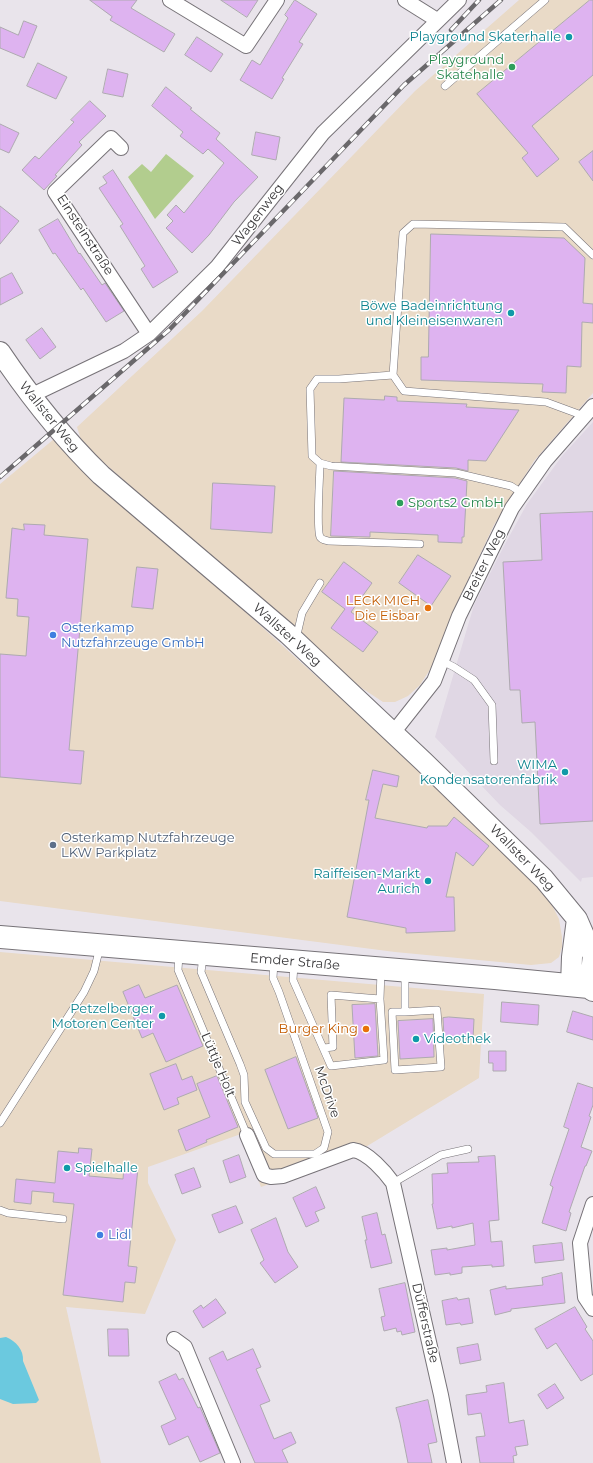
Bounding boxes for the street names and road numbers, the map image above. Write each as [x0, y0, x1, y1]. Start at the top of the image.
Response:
street label: Wagenweg [229, 181, 287, 249]
street label: Einsteinstraße [53, 192, 117, 278]
street label: Wallster Weg [16, 378, 82, 456]
street label: Breiter Weg [460, 526, 508, 604]
street label: Wallster Weg [250, 600, 324, 670]
street label: Wallster Weg [486, 821, 558, 895]
street label: Emder Straße [250, 950, 340, 974]
street label: Lüttje Holt [197, 1030, 239, 1100]
street label: McDrive [311, 1064, 343, 1120]
street label: Düfferstraße [408, 1281, 442, 1365]

